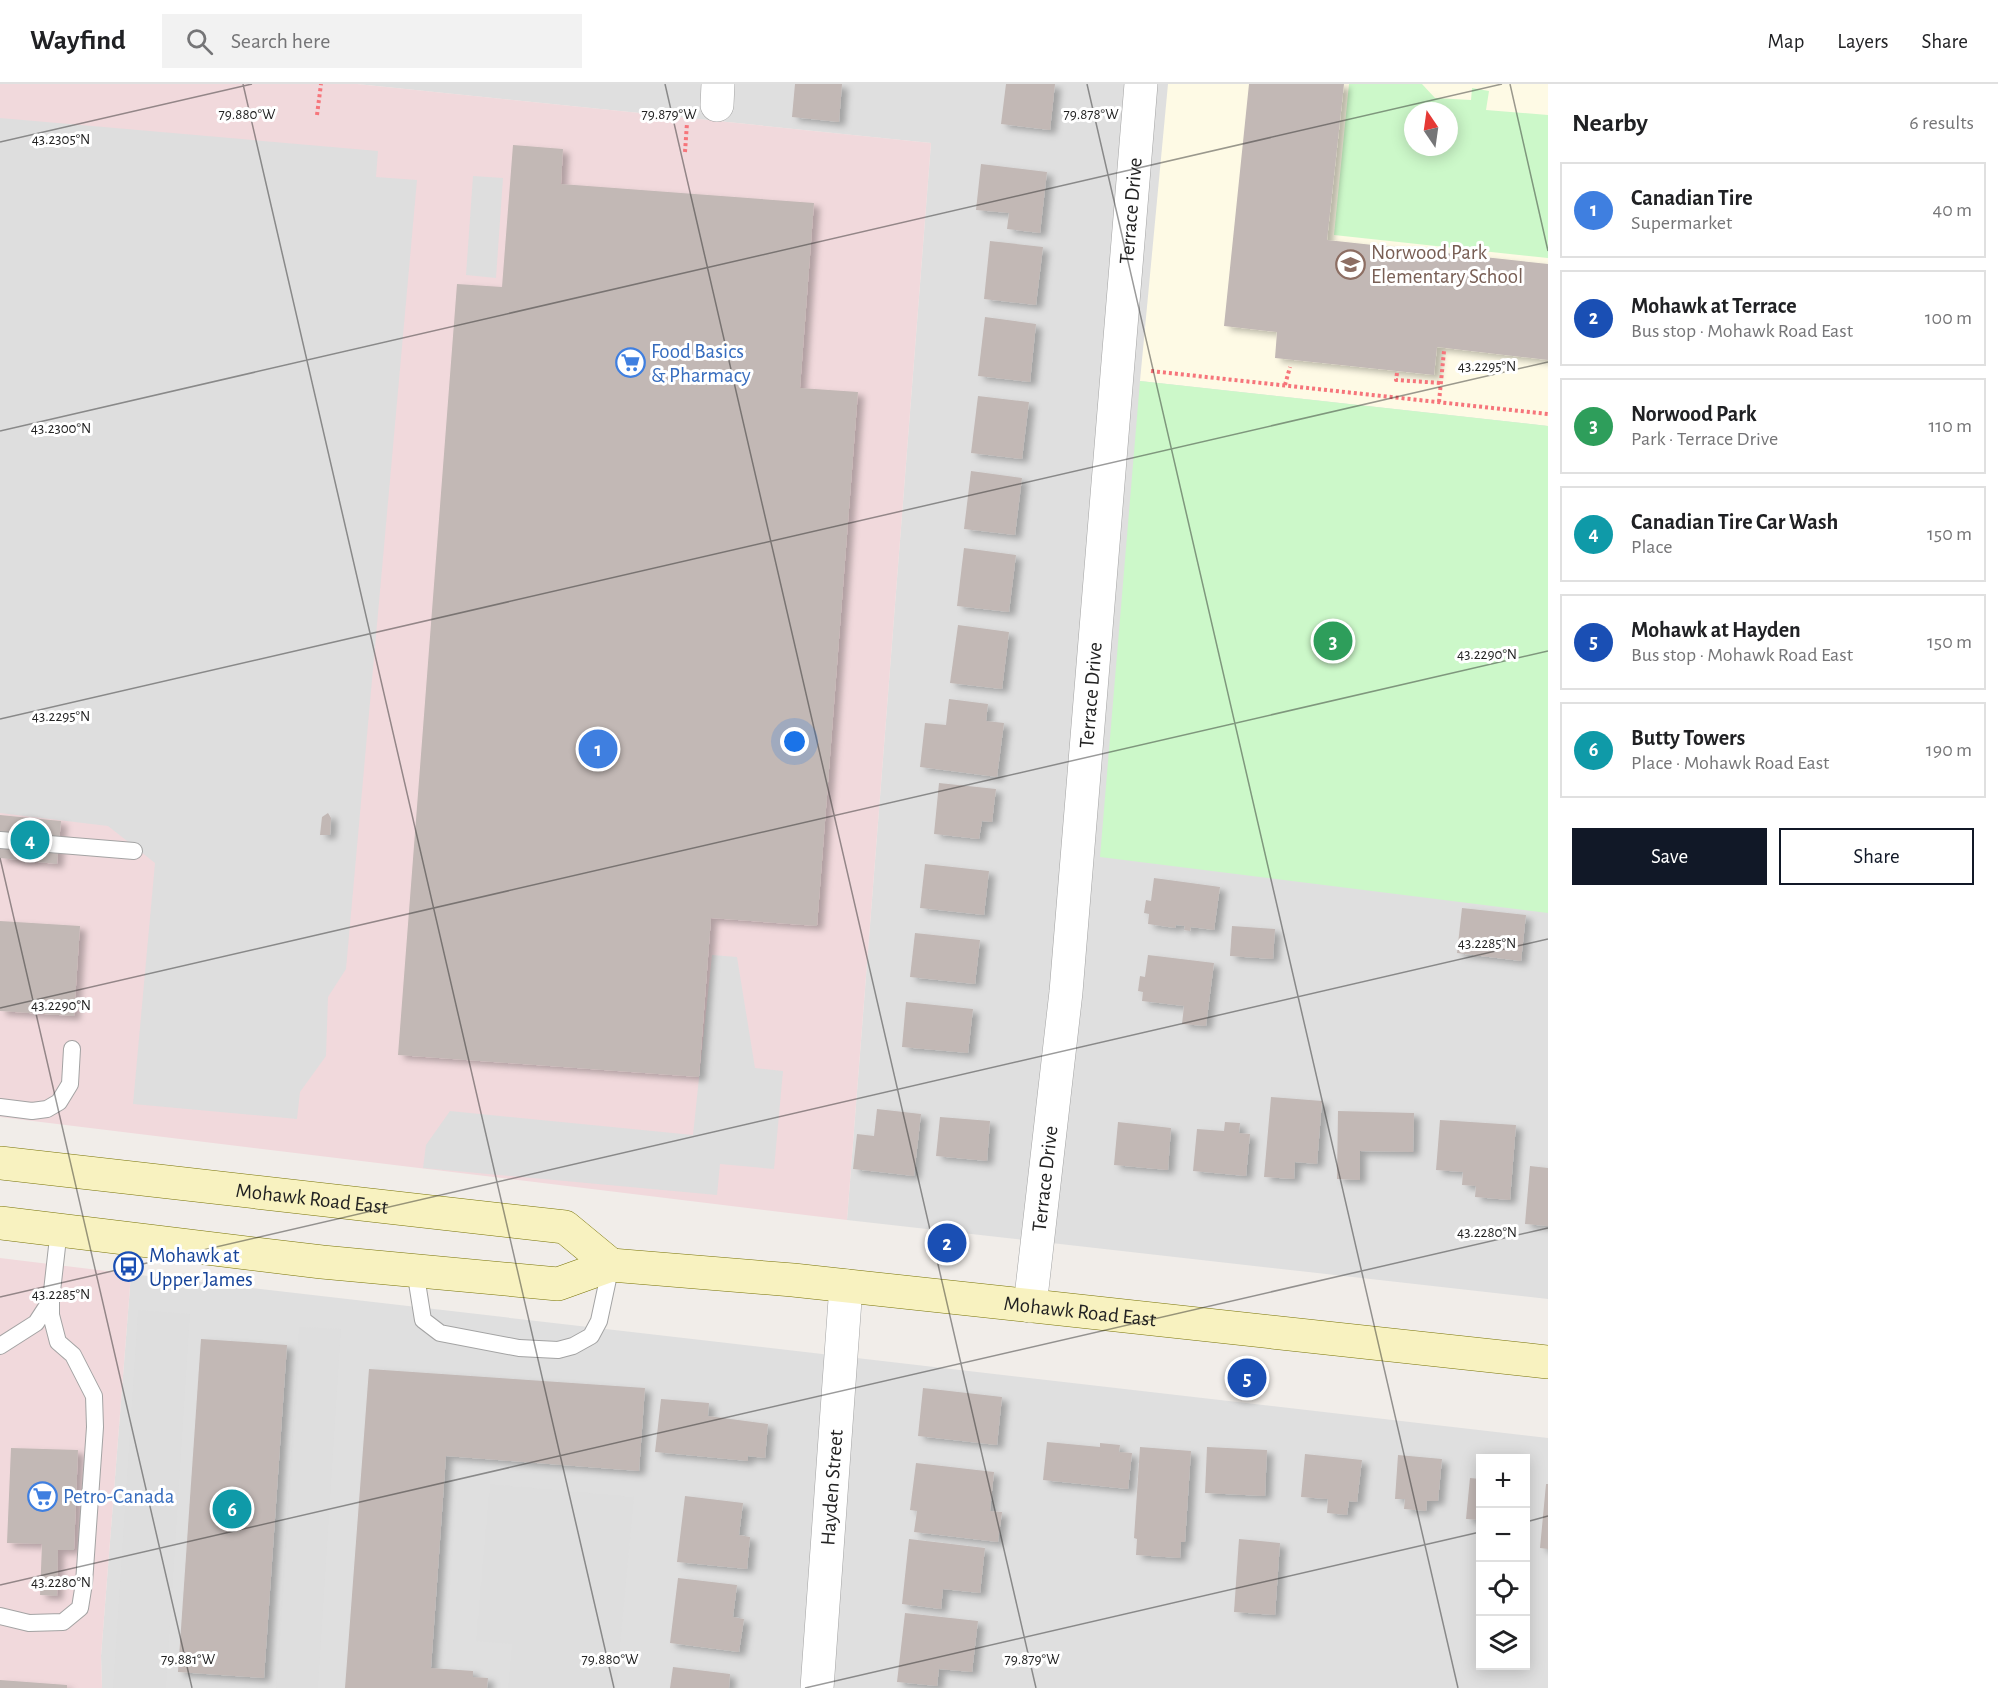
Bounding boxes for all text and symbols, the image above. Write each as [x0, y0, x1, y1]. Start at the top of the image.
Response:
search box [162, 14, 582, 68]
icon: search [183, 25, 216, 58]
text: Wayfind [30, 27, 126, 55]
text: Search here [231, 30, 330, 52]
text: Map [1768, 31, 1804, 52]
text: Layers [1837, 31, 1888, 52]
text: Share [1921, 31, 1968, 52]
north arrow [1404, 102, 1458, 156]
text: 79.880°W [219, 107, 276, 122]
text: 79.879°W [641, 107, 697, 122]
text: 79.878°W [1063, 107, 1119, 122]
text: Nearby [1572, 110, 1648, 136]
text: 6 results [1909, 113, 1974, 133]
text: 43.2305°N [32, 132, 90, 147]
street label: Terrace Drive [1116, 157, 1146, 265]
text: Canadian Tire [1631, 187, 1753, 209]
text: 1 [1590, 200, 1597, 220]
text: 40 m [1933, 200, 1972, 220]
text: Supermarket [1631, 213, 1732, 233]
place label: Norwood Park Elementary School [1371, 242, 1523, 287]
school or university icon: Norwood Park Elementary School [1334, 248, 1366, 280]
text: Mohawk at Terrace [1631, 295, 1797, 317]
text: 2 [1589, 308, 1598, 328]
text: 100 m [1925, 308, 1972, 328]
text: Bus stop · Mohawk Road East [1631, 321, 1853, 341]
place label: Food Basics & Pharmacy [651, 341, 751, 386]
supermarket icon: Food Basics & Pharmacy [614, 347, 646, 379]
text: 43.2295°N [1458, 359, 1516, 374]
text: Norwood Park [1631, 403, 1757, 425]
text: 3 [1589, 416, 1598, 436]
text: 110 m [1928, 416, 1972, 436]
text: 43.2300°N [31, 421, 91, 436]
text: Park · Terrace Drive [1631, 429, 1778, 449]
text: Canadian Tire Car Wash [1631, 511, 1838, 533]
text: 4 [1588, 524, 1599, 544]
text: 150 m [1927, 524, 1972, 544]
text: Place [1631, 537, 1672, 557]
pin: 3 [1314, 618, 1352, 664]
text: Mohawk at Hayden [1631, 619, 1801, 641]
text: 5 [1589, 632, 1598, 652]
text: 150 m [1927, 632, 1972, 652]
street label: Terrace Drive [1076, 641, 1106, 749]
text: Bus stop · Mohawk Road East [1631, 645, 1853, 665]
text: 43.2290°N [1457, 647, 1517, 662]
text: 43.2295°N [32, 709, 90, 724]
pin: 1 [578, 726, 618, 772]
your location [780, 727, 809, 756]
text: Butty Towers [1631, 727, 1745, 749]
text: 6 [1589, 740, 1598, 760]
text: 190 m [1926, 740, 1972, 760]
text: Place · Mohawk Road East [1631, 753, 1829, 773]
pin: 4 [10, 818, 50, 862]
button: Save [1572, 828, 1767, 885]
button: Share [1779, 828, 1974, 885]
text: 43.2285°N [1458, 936, 1516, 951]
text: 43.2290°N [31, 998, 91, 1013]
street label: Terrace Drive [1029, 1125, 1062, 1233]
street label: Mohawk Road East [235, 1180, 390, 1218]
pin: 2 [928, 1220, 966, 1266]
text: 43.2280°N [1457, 1225, 1517, 1240]
place label: Mohawk at Upper James [149, 1245, 253, 1290]
bus stop icon: Mohawk at Upper James [112, 1251, 144, 1283]
text: 43.2285°N [32, 1287, 90, 1302]
street label: Mohawk Road East [1003, 1293, 1158, 1330]
pin: 5 [1228, 1356, 1266, 1400]
street label: Hayden Street [817, 1428, 847, 1546]
map controls [1476, 1454, 1530, 1670]
button: + [1476, 1454, 1530, 1508]
supermarket icon: Petro-Canada [26, 1480, 58, 1512]
place label: Petro-Canada [63, 1486, 175, 1507]
pin: 6 [212, 1486, 252, 1532]
button: − [1476, 1508, 1530, 1562]
button: locate [1476, 1562, 1530, 1616]
text: 43.2280°N [31, 1575, 91, 1590]
button: layers [1476, 1616, 1530, 1670]
text: 79.881°W [161, 1652, 216, 1667]
text: 79.880°W [582, 1652, 639, 1667]
text: 79.879°W [1004, 1652, 1060, 1667]

